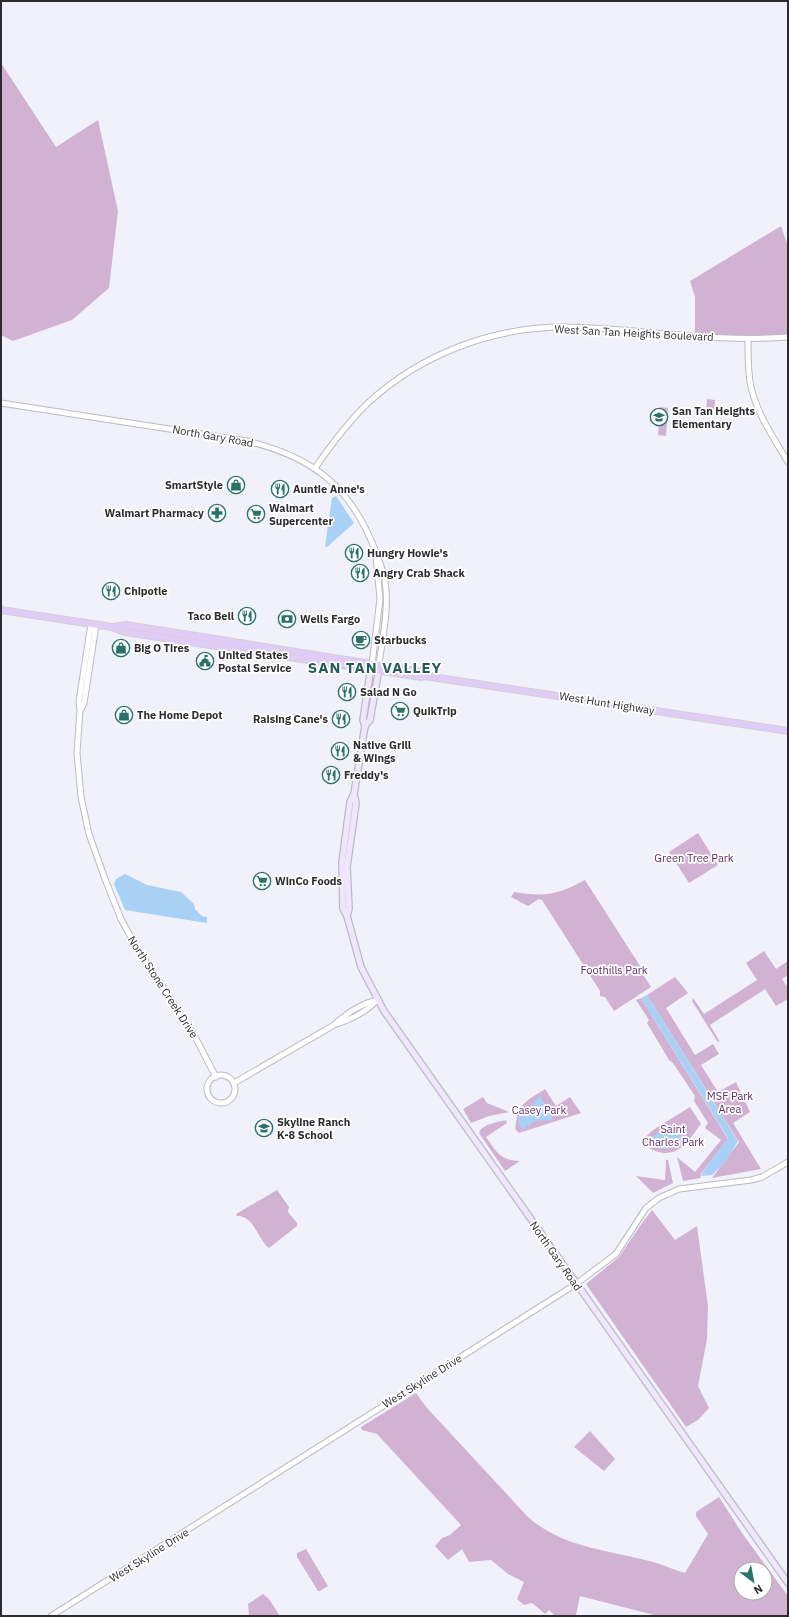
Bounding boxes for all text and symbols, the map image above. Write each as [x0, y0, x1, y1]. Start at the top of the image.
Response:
street label: West San Tan Heights Boulevard [554, 322, 714, 344]
place label: San Tan Heights Elementary [672, 404, 755, 431]
school or university icon: San Tan Heights Elementary [649, 407, 669, 427]
street label: North Gary Road [172, 422, 254, 450]
shop icon: SmartStyle [226, 475, 246, 495]
place label: SmartStyle [165, 478, 223, 492]
restaurant icon: Auntie Anne's [270, 479, 290, 499]
place label: Auntie Anne's [293, 482, 365, 496]
place label: Walmart Supercenter [269, 501, 333, 528]
pharmacy icon: Walmart Pharmacy [207, 503, 227, 523]
supermarket icon: Walmart Supercenter [246, 504, 266, 524]
place label: Walmart Pharmacy [105, 506, 204, 520]
restaurant icon: Hungry Howie's [344, 543, 364, 563]
place label: Hungry Howie's [367, 546, 449, 560]
restaurant icon: Angry Crab Shack [350, 563, 370, 583]
place label: Angry Crab Shack [373, 566, 466, 580]
restaurant icon: Chipotle [101, 581, 121, 601]
place label: Chipotle [124, 584, 167, 598]
restaurant icon: Taco Bell [237, 606, 257, 626]
place label: Taco Bell [188, 609, 235, 623]
bank icon: Wells Fargo [277, 609, 297, 629]
place label: Wells Fargo [300, 612, 360, 626]
cafe icon: Starbucks [351, 630, 371, 650]
place label: Starbucks [374, 633, 427, 647]
shop icon: Big O Tires [111, 638, 131, 658]
place label: Big O Tires [134, 641, 190, 655]
place label: United States Postal Service [218, 648, 292, 675]
public building icon: United States Postal Service [195, 651, 215, 671]
district label: SAN TAN VALLEY [308, 658, 442, 677]
restaurant icon: Salad N Go [337, 682, 357, 702]
place label: Salad N Go [360, 685, 417, 699]
street label: West Hunt Highway [558, 689, 656, 718]
supermarket icon: QuikTrip [390, 701, 410, 721]
place label: QuikTrip [413, 704, 457, 718]
shop icon: The Home Depot [114, 705, 134, 725]
place label: The Home Depot [137, 708, 222, 722]
restaurant icon: Raising Cane's [331, 709, 351, 729]
place label: Raising Cane's [253, 712, 328, 726]
place label: Native Grill & Wings [353, 738, 412, 765]
restaurant icon: Native Grill & Wings [330, 741, 350, 761]
restaurant icon: Freddy's [321, 765, 341, 785]
place label: Freddy's [344, 768, 389, 782]
park label: Green Tree Park [654, 851, 734, 865]
supermarket icon: WinCo Foods [252, 871, 272, 891]
place label: WinCo Foods [275, 874, 343, 888]
street label: North Stone Creek Drive [125, 933, 201, 1041]
park label: Foothills Park [580, 963, 648, 977]
park label: MSF Park Area [707, 1089, 753, 1116]
park label: Casey Park [512, 1103, 566, 1117]
place label: Skyline Ranch K-8 School [277, 1115, 350, 1142]
school or university icon: Skyline Ranch K-8 School [254, 1118, 274, 1138]
park label: Saint Charles Park [642, 1122, 704, 1149]
street label: North Gary Road [527, 1218, 585, 1294]
street label: West Skyline Drive [380, 1351, 464, 1411]
street label: West Skyline Drive [107, 1525, 191, 1585]
north arrow [733, 1561, 773, 1601]
text: N [751, 1581, 765, 1598]

